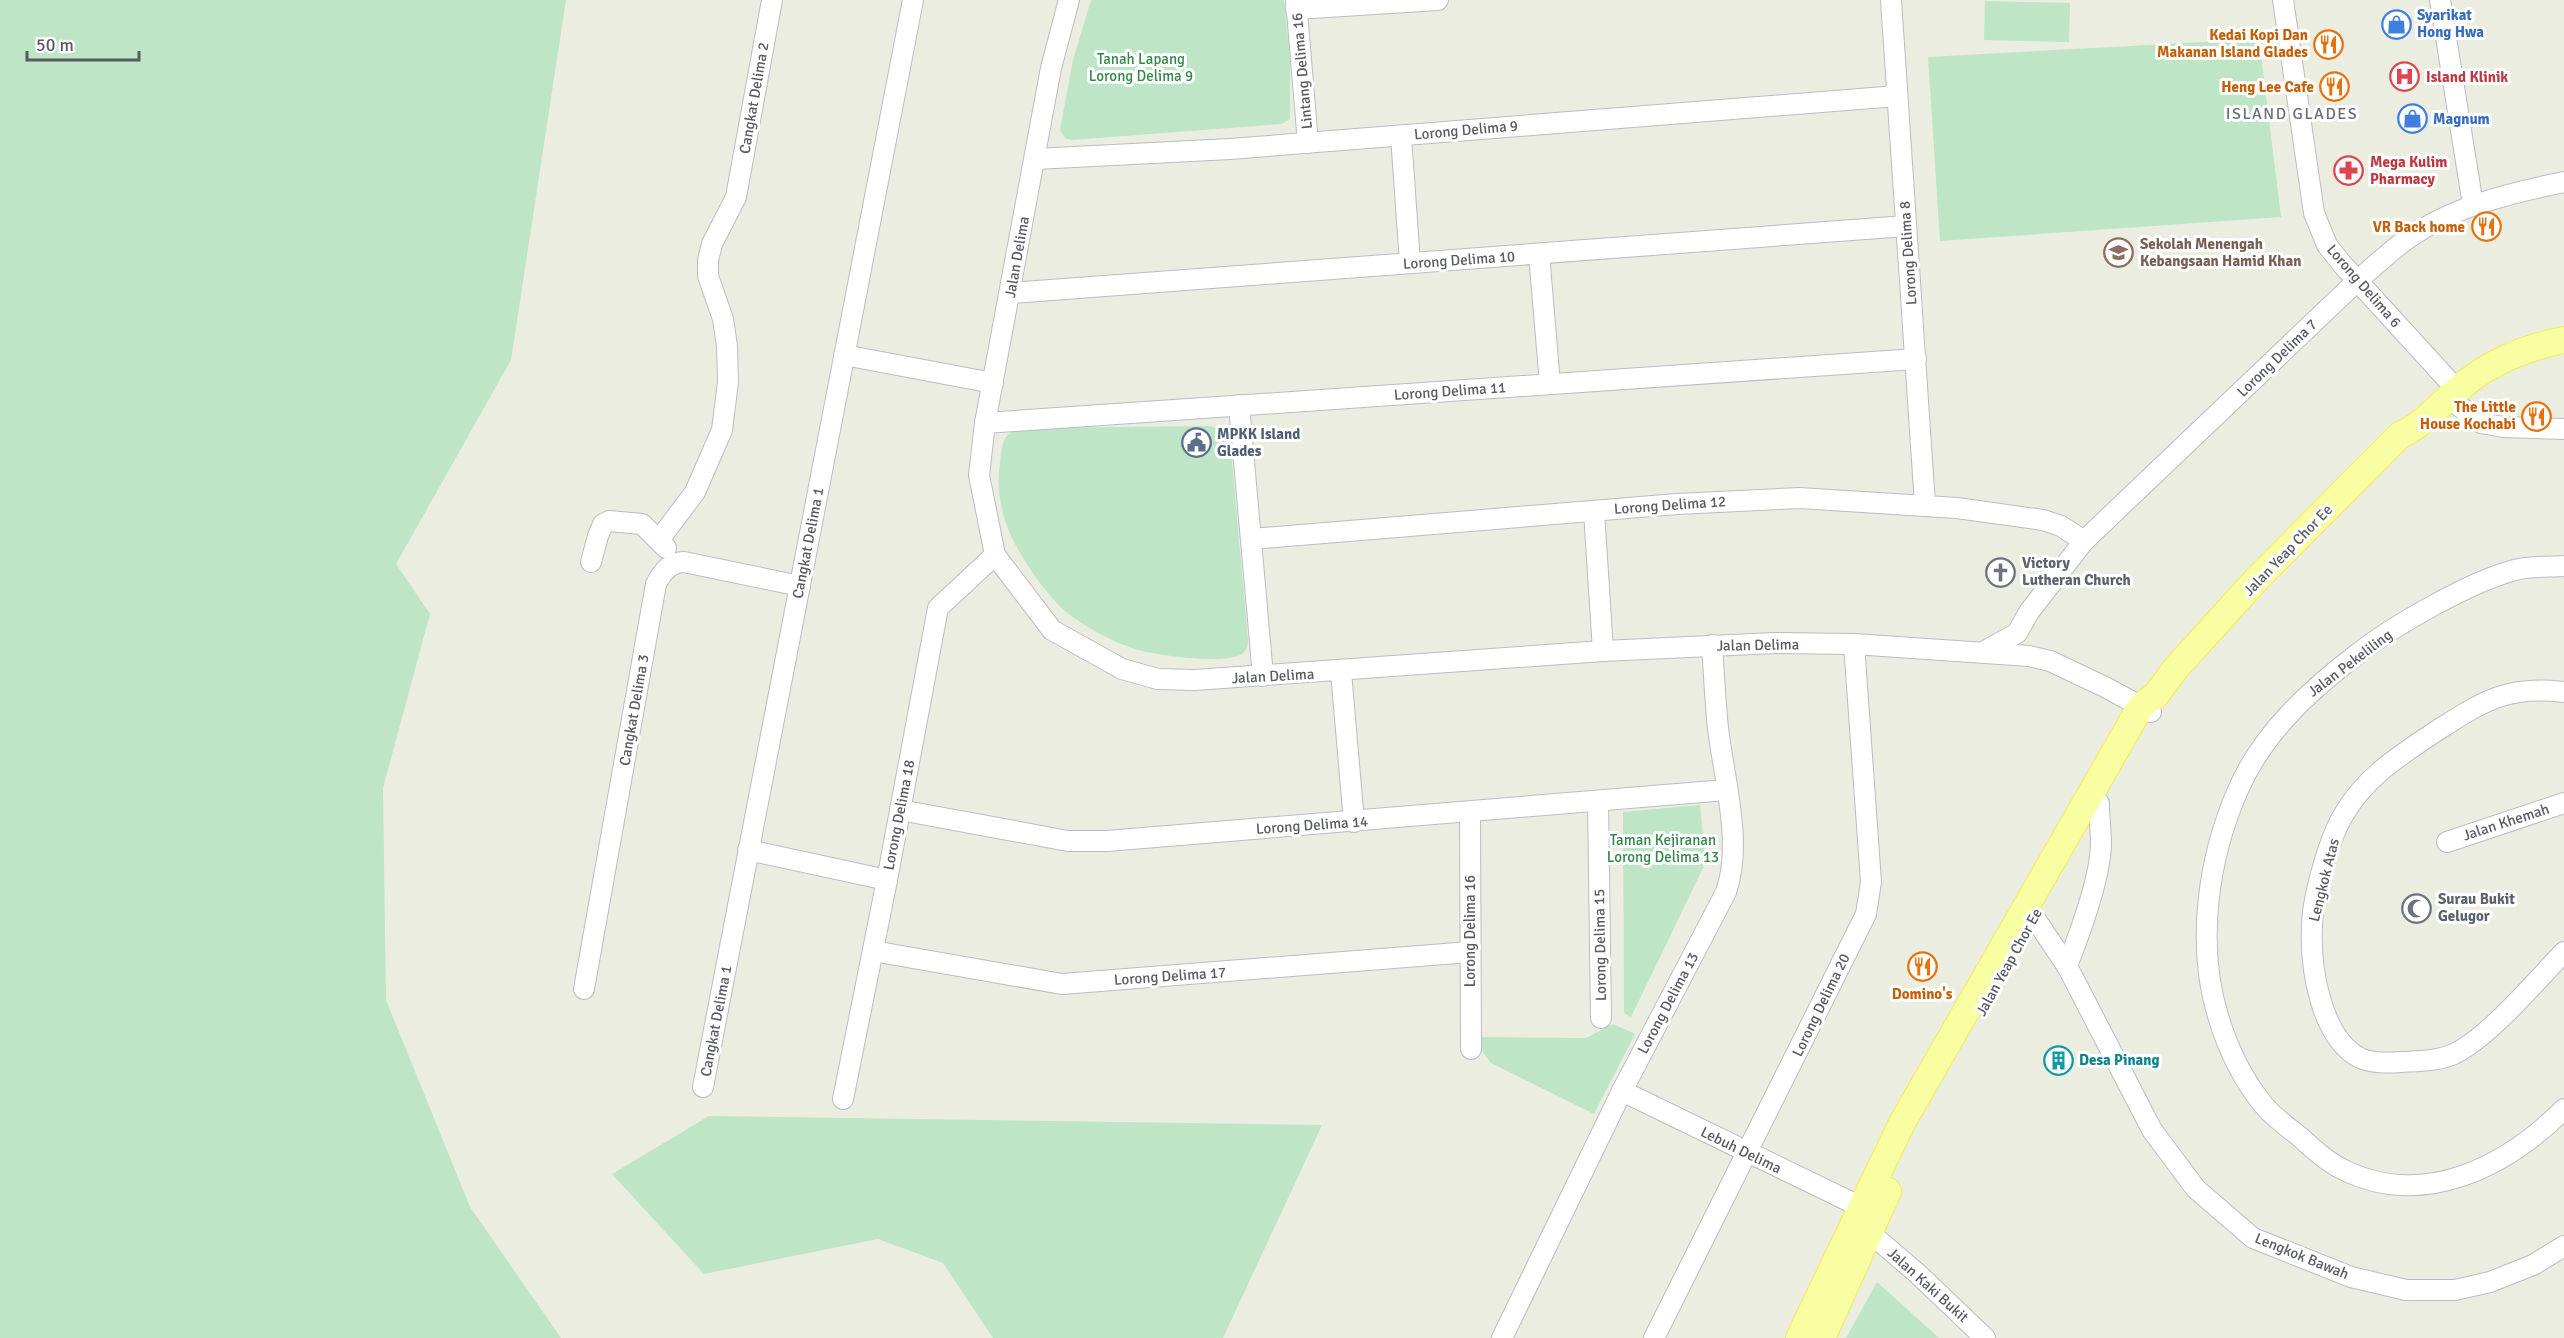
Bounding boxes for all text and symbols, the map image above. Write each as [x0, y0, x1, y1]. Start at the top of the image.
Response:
place label: Syarikat Hong Hwa [2417, 6, 2484, 41]
shop icon: Syarikat Hong Hwa [2380, 8, 2412, 40]
street label: Lintang Delima 16 [1288, 12, 1316, 130]
scale bar [27, 24, 140, 62]
place label: Kedai Kopi Dan Makanan Island Glades [2157, 26, 2308, 61]
restaurant icon: Kedai Kopi Dan Makanan Island Glades [2313, 28, 2345, 60]
text: 50 m [36, 34, 74, 56]
street label: Cangkat Delima 2 [735, 41, 773, 155]
park label: Tanah Lapang Lorong Delima 9 [1089, 50, 1193, 85]
hospital icon: Island Klinik [2389, 61, 2421, 93]
place label: Island Klinik [2426, 68, 2508, 86]
restaurant icon: Heng Lee Cafe [2319, 71, 2351, 103]
place label: Heng Lee Cafe [2221, 78, 2314, 96]
shop icon: Magnum [2396, 103, 2428, 135]
district label: ISLAND GLADES [2226, 104, 2358, 124]
place label: Magnum [2433, 110, 2490, 128]
street label: Lorong Delima 9 [1413, 116, 1519, 144]
place label: Mega Kulim Pharmacy [2370, 153, 2447, 188]
pharmacy icon: Mega Kulim Pharmacy [2333, 155, 2365, 187]
street label: Lorong Delima 8 [1895, 200, 1921, 306]
restaurant icon: VR Back home [2470, 211, 2502, 243]
street label: Jalan Delima [1001, 215, 1033, 299]
place label: VR Back home [2373, 218, 2465, 236]
place label: Sekolah Menengah Kebangsaan Hamid Khan [2140, 235, 2301, 270]
school or university icon: Sekolah Menengah Kebangsaan Hamid Khan [2103, 237, 2135, 269]
street label: Lorong Delima 6 [2323, 241, 2405, 331]
street label: Lorong Delima 10 [1402, 247, 1516, 273]
street label: Lorong Delima 7 [2233, 315, 2321, 401]
street label: Lorong Delima 11 [1393, 378, 1507, 404]
place label: The Little House Kochabi [2420, 398, 2516, 433]
restaurant icon: The Little House Kochabi [2521, 400, 2553, 432]
place label: MPKK Island Glades [1217, 425, 1300, 460]
public building icon: MPKK Island Glades [1180, 427, 1212, 459]
street label: Cangkat Delima 1 [788, 486, 828, 600]
street label: Lorong Delima 12 [1613, 492, 1727, 518]
street label: Jalan Yeap Chor Ee [2240, 501, 2336, 599]
place label: Victory Lutheran Church [2022, 554, 2131, 589]
church icon: Victory Lutheran Church [1985, 556, 2017, 588]
street label: Jalan Pekeliling [2304, 625, 2396, 700]
street label: Jalan Delima [1717, 635, 1799, 655]
street label: Cangkat Delima 3 [615, 653, 653, 767]
street label: Jalan Delima [1231, 665, 1315, 687]
street label: Lorong Delima 18 [879, 758, 919, 872]
street label: Jalan Khemah [2461, 800, 2551, 844]
street label: Lorong Delima 14 [1255, 812, 1369, 838]
park label: Taman Kejiranan Lorong Delima 13 [1607, 831, 1719, 866]
street label: Lengkok Atas [2305, 836, 2343, 924]
street label: Lorong Delima 16 [1461, 875, 1479, 987]
street label: Lorong Delima 15 [1590, 889, 1610, 1001]
place label: Surau Bukit Gelugor [2438, 890, 2515, 925]
mosque icon: Surau Bukit Gelugor [2401, 892, 2433, 924]
street label: Jalan Yeap Chor Ee [1972, 905, 2046, 1019]
street label: Lorong Delima 13 [1634, 949, 1702, 1057]
street label: Lorong Delima 20 [1788, 951, 1854, 1059]
restaurant icon: Domino's [1906, 951, 1938, 983]
street label: Lorong Delima 17 [1113, 963, 1227, 989]
street label: Cangkat Delima 1 [696, 964, 736, 1078]
place label: Domino's [1892, 985, 1953, 1003]
building icon: Desa Pinang [2042, 1044, 2074, 1076]
place label: Desa Pinang [2079, 1051, 2160, 1069]
street label: Lebuh Delima [1698, 1123, 1784, 1177]
street label: Lengkok Bawah [2252, 1229, 2352, 1283]
street label: Jalan Kaki Bukit [1884, 1244, 1972, 1326]

